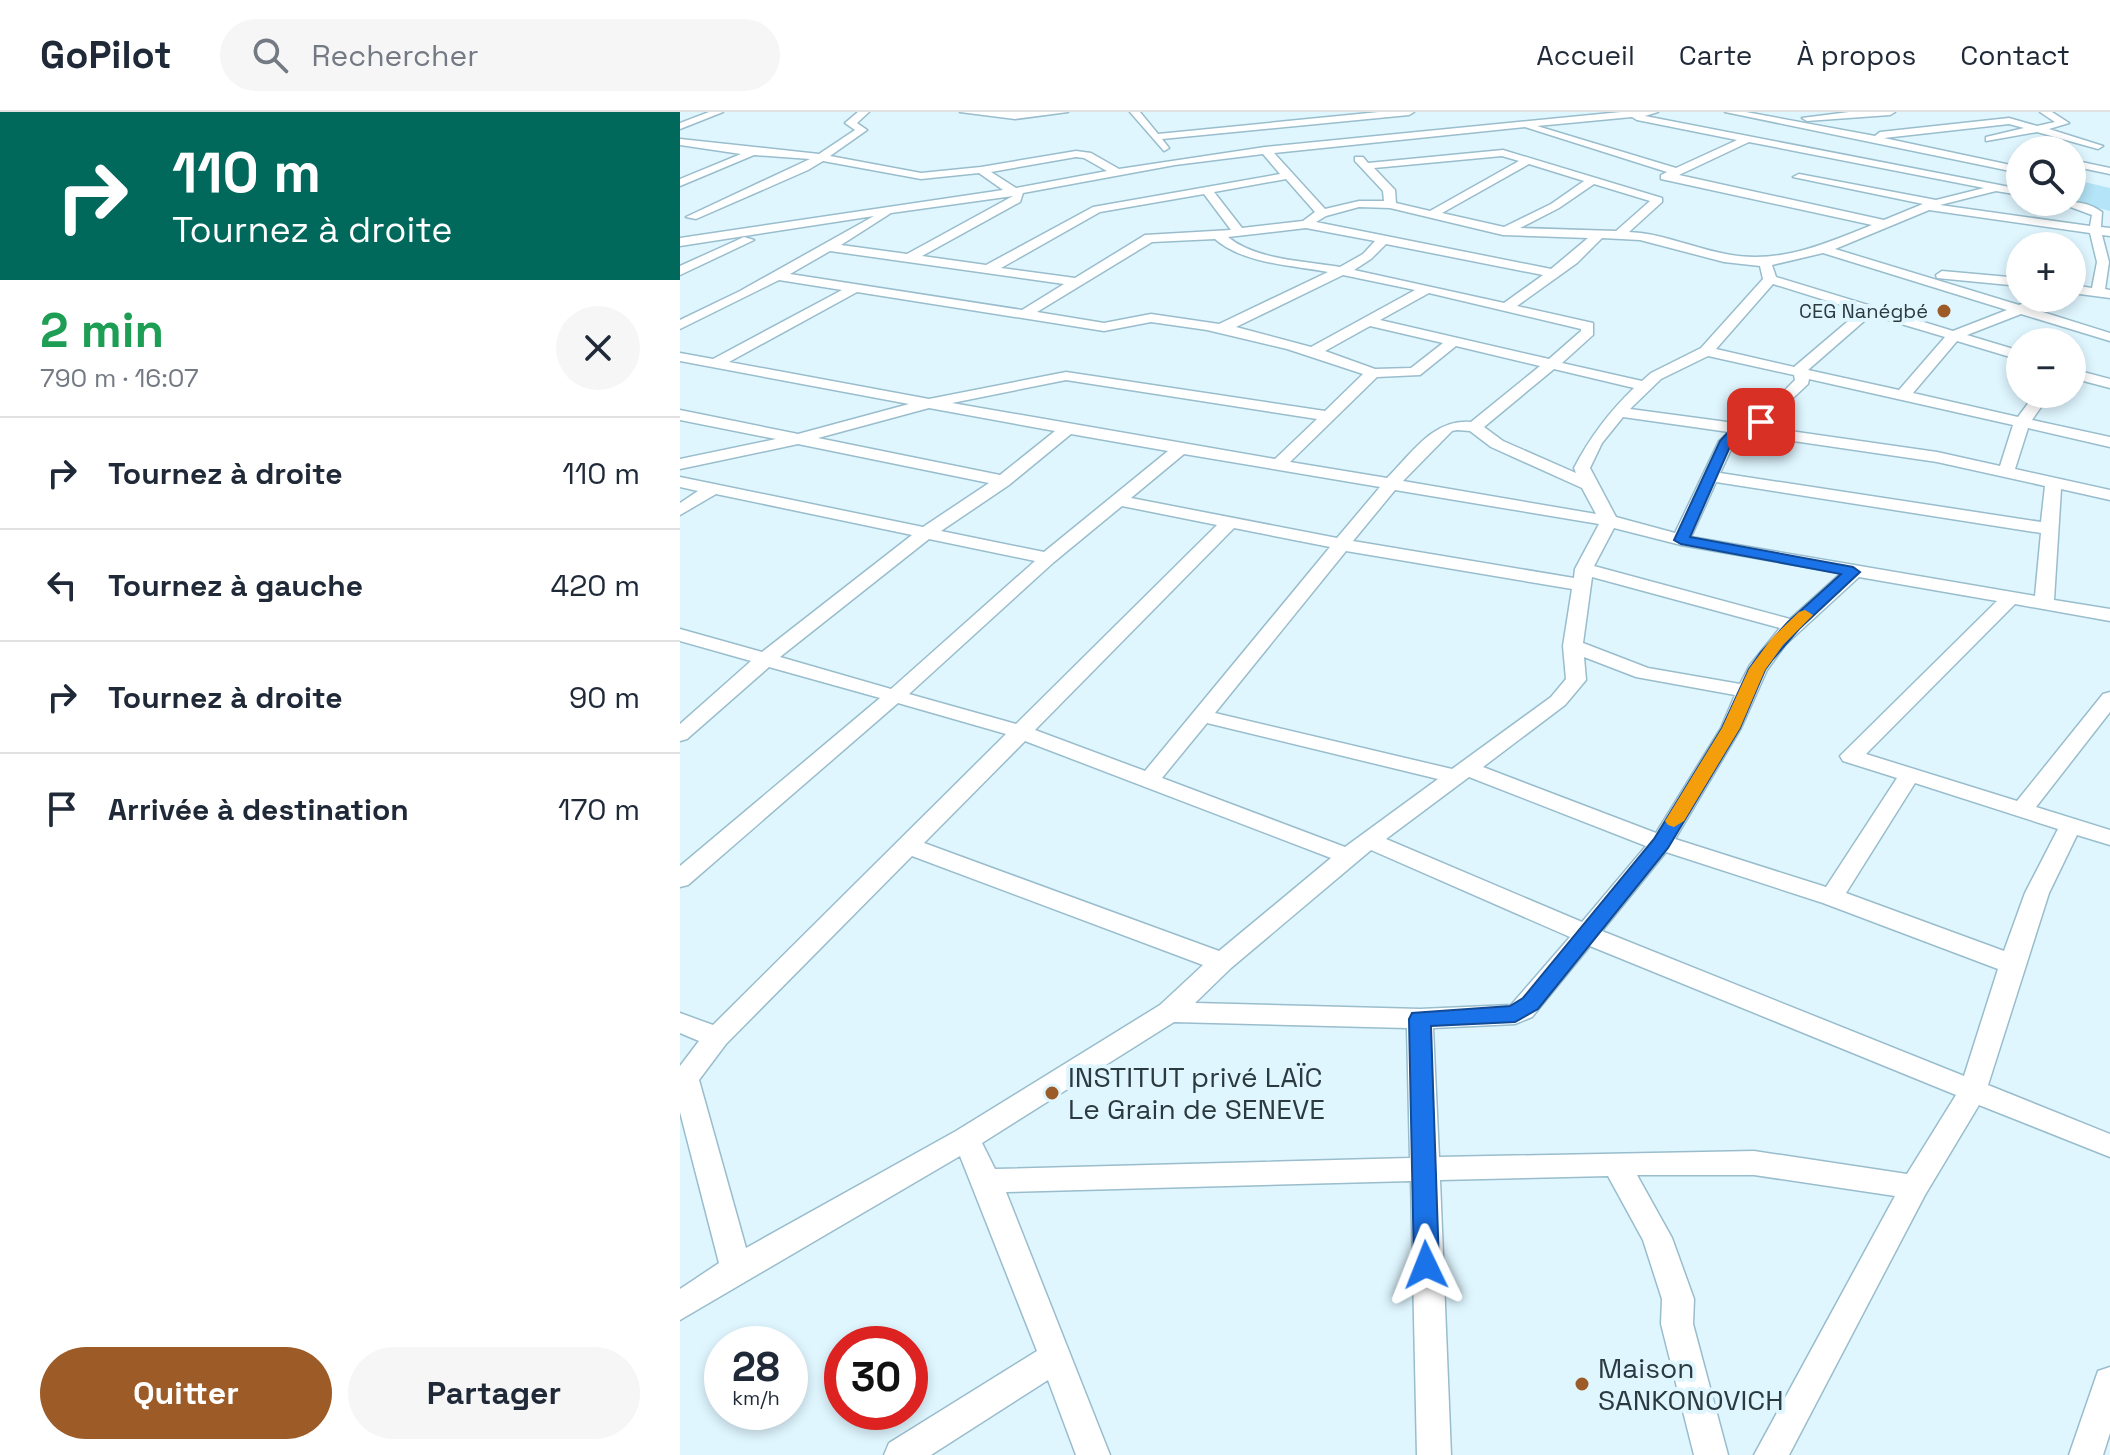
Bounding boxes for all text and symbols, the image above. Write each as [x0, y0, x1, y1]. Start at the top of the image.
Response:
search box [220, 19, 780, 91]
text: GoPilot [40, 31, 172, 79]
icon: search [248, 33, 292, 77]
text: Rechercher [312, 36, 479, 75]
text: Accueil [1536, 37, 1635, 73]
text: Carte [1679, 37, 1752, 73]
text: À propos [1796, 37, 1916, 73]
text: Contact [1960, 37, 2070, 73]
map controls [2006, 136, 2086, 408]
button: search [2006, 136, 2086, 216]
text: 110 m [172, 137, 321, 208]
icon: right [40, 144, 144, 248]
text: Tournez à droite [172, 207, 453, 253]
button: + [2006, 232, 2086, 312]
place label: CEG Nanégbé [1799, 298, 1928, 324]
text: 2 min [40, 300, 164, 361]
marker: CEG Nanégbé [1935, 302, 1953, 320]
button: close [556, 306, 640, 390]
button: − [2006, 328, 2086, 408]
text: 790 m · 16:07 [40, 361, 199, 395]
pin [1727, 388, 1795, 456]
icon: arrive [1739, 400, 1783, 444]
icon: right [40, 451, 84, 495]
text: Tournez à droite [108, 454, 342, 493]
text: 110 m [562, 454, 640, 493]
icon: left [40, 563, 84, 607]
text: Tournez à gauche [108, 566, 363, 605]
text: 420 m [550, 566, 640, 605]
icon: right [40, 675, 84, 719]
text: Tournez à droite [108, 678, 342, 717]
text: 90 m [569, 678, 640, 717]
icon: arrive [40, 787, 84, 831]
text: Arrivée à destination [108, 790, 409, 829]
text: 170 m [558, 790, 640, 829]
place label: INSTITUT privé LAÏC Le Grain de SENEVE [1068, 1059, 1325, 1127]
marker: INSTITUT privé LAÏC Le Grain de SENEVE [1043, 1084, 1061, 1102]
position arrow [1384, 1223, 1468, 1307]
speed limit sign: 30 [824, 1326, 928, 1430]
text: 28 [732, 1342, 780, 1393]
button: Quitter [40, 1347, 332, 1439]
button: Partager [348, 1347, 640, 1439]
place label: Maison SANKONOVICH [1598, 1350, 1784, 1418]
marker: Maison SANKONOVICH [1573, 1375, 1591, 1393]
text: km/h [732, 1385, 780, 1411]

